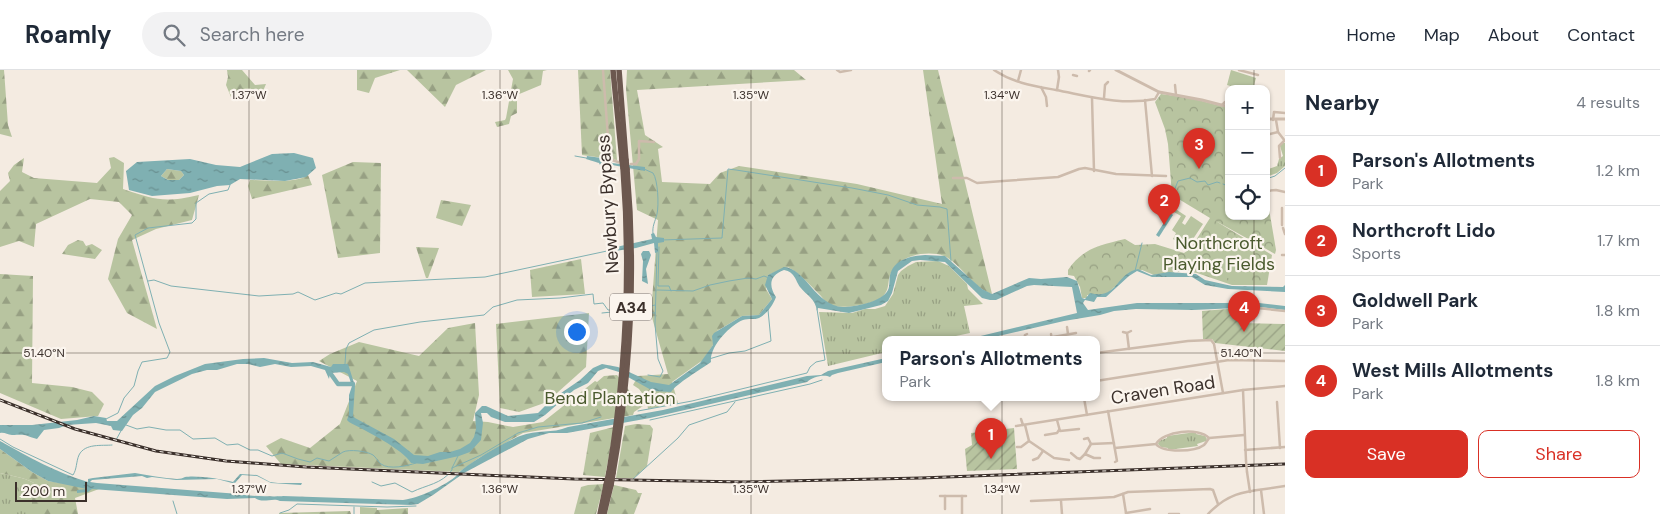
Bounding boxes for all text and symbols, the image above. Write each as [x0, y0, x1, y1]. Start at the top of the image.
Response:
search box [142, 12, 492, 57]
text: Roamly [25, 19, 112, 50]
icon: search [160, 21, 188, 49]
text: Search here [200, 22, 304, 47]
text: Home [1346, 23, 1396, 47]
text: Map [1424, 23, 1460, 47]
text: About [1488, 23, 1539, 47]
text: Contact [1567, 23, 1635, 47]
map controls [1225, 85, 1270, 220]
button: + [1225, 85, 1270, 130]
text: 1.37°W [231, 87, 267, 103]
text: 1.36°W [482, 87, 519, 103]
text: 1.35°W [733, 87, 770, 103]
text: 1.34°W [984, 87, 1020, 103]
text: Nearby [1305, 89, 1379, 117]
text: 4 results [1576, 92, 1640, 113]
pin: 3 [1183, 128, 1215, 169]
button: − [1225, 130, 1270, 175]
street label: Newbury Bypass [591, 134, 625, 274]
text: Parson's Allotments [1352, 148, 1535, 173]
text: 1 [1318, 160, 1324, 181]
text: 1.2 km [1596, 160, 1640, 181]
text: Park [1352, 173, 1384, 194]
button: locate [1225, 175, 1270, 220]
pin: 2 [1148, 184, 1180, 225]
text: Northcroft Lido [1352, 218, 1496, 243]
text: 2 [1316, 230, 1326, 251]
text: 1.7 km [1597, 230, 1640, 251]
park label: Northcroft Playing Fields [1163, 231, 1275, 276]
text: Sports [1352, 243, 1401, 264]
text: Goldwell Park [1352, 288, 1478, 313]
pin: 4 [1228, 291, 1260, 332]
road number: A34 [610, 293, 652, 320]
text: 3 [1316, 300, 1326, 321]
text: 1.8 km [1596, 300, 1640, 321]
text: Park [1352, 313, 1384, 334]
your location [564, 319, 590, 345]
popup [882, 336, 1100, 401]
text: 51.40°N [23, 345, 65, 361]
text: 51.40°N [1220, 345, 1262, 361]
text: Parson's Allotments [899, 346, 1083, 371]
text: West Mills Allotments [1352, 358, 1553, 383]
street label: Craven Road [1109, 370, 1217, 410]
text: 4 [1316, 370, 1326, 391]
text: 1.8 km [1596, 370, 1640, 391]
text: Park [899, 371, 931, 392]
text: Park [1352, 383, 1384, 404]
park label: Bend Plantation [544, 386, 676, 410]
pin: 1 [975, 418, 1007, 459]
button: Save [1305, 430, 1468, 478]
button: Share [1478, 430, 1640, 478]
scale bar [15, 479, 88, 502]
text: 1.37°W [231, 481, 267, 497]
text: 1.36°W [482, 481, 519, 497]
text: 1.35°W [733, 481, 770, 497]
text: 1.34°W [984, 481, 1020, 497]
text: 200 m [22, 482, 65, 500]

